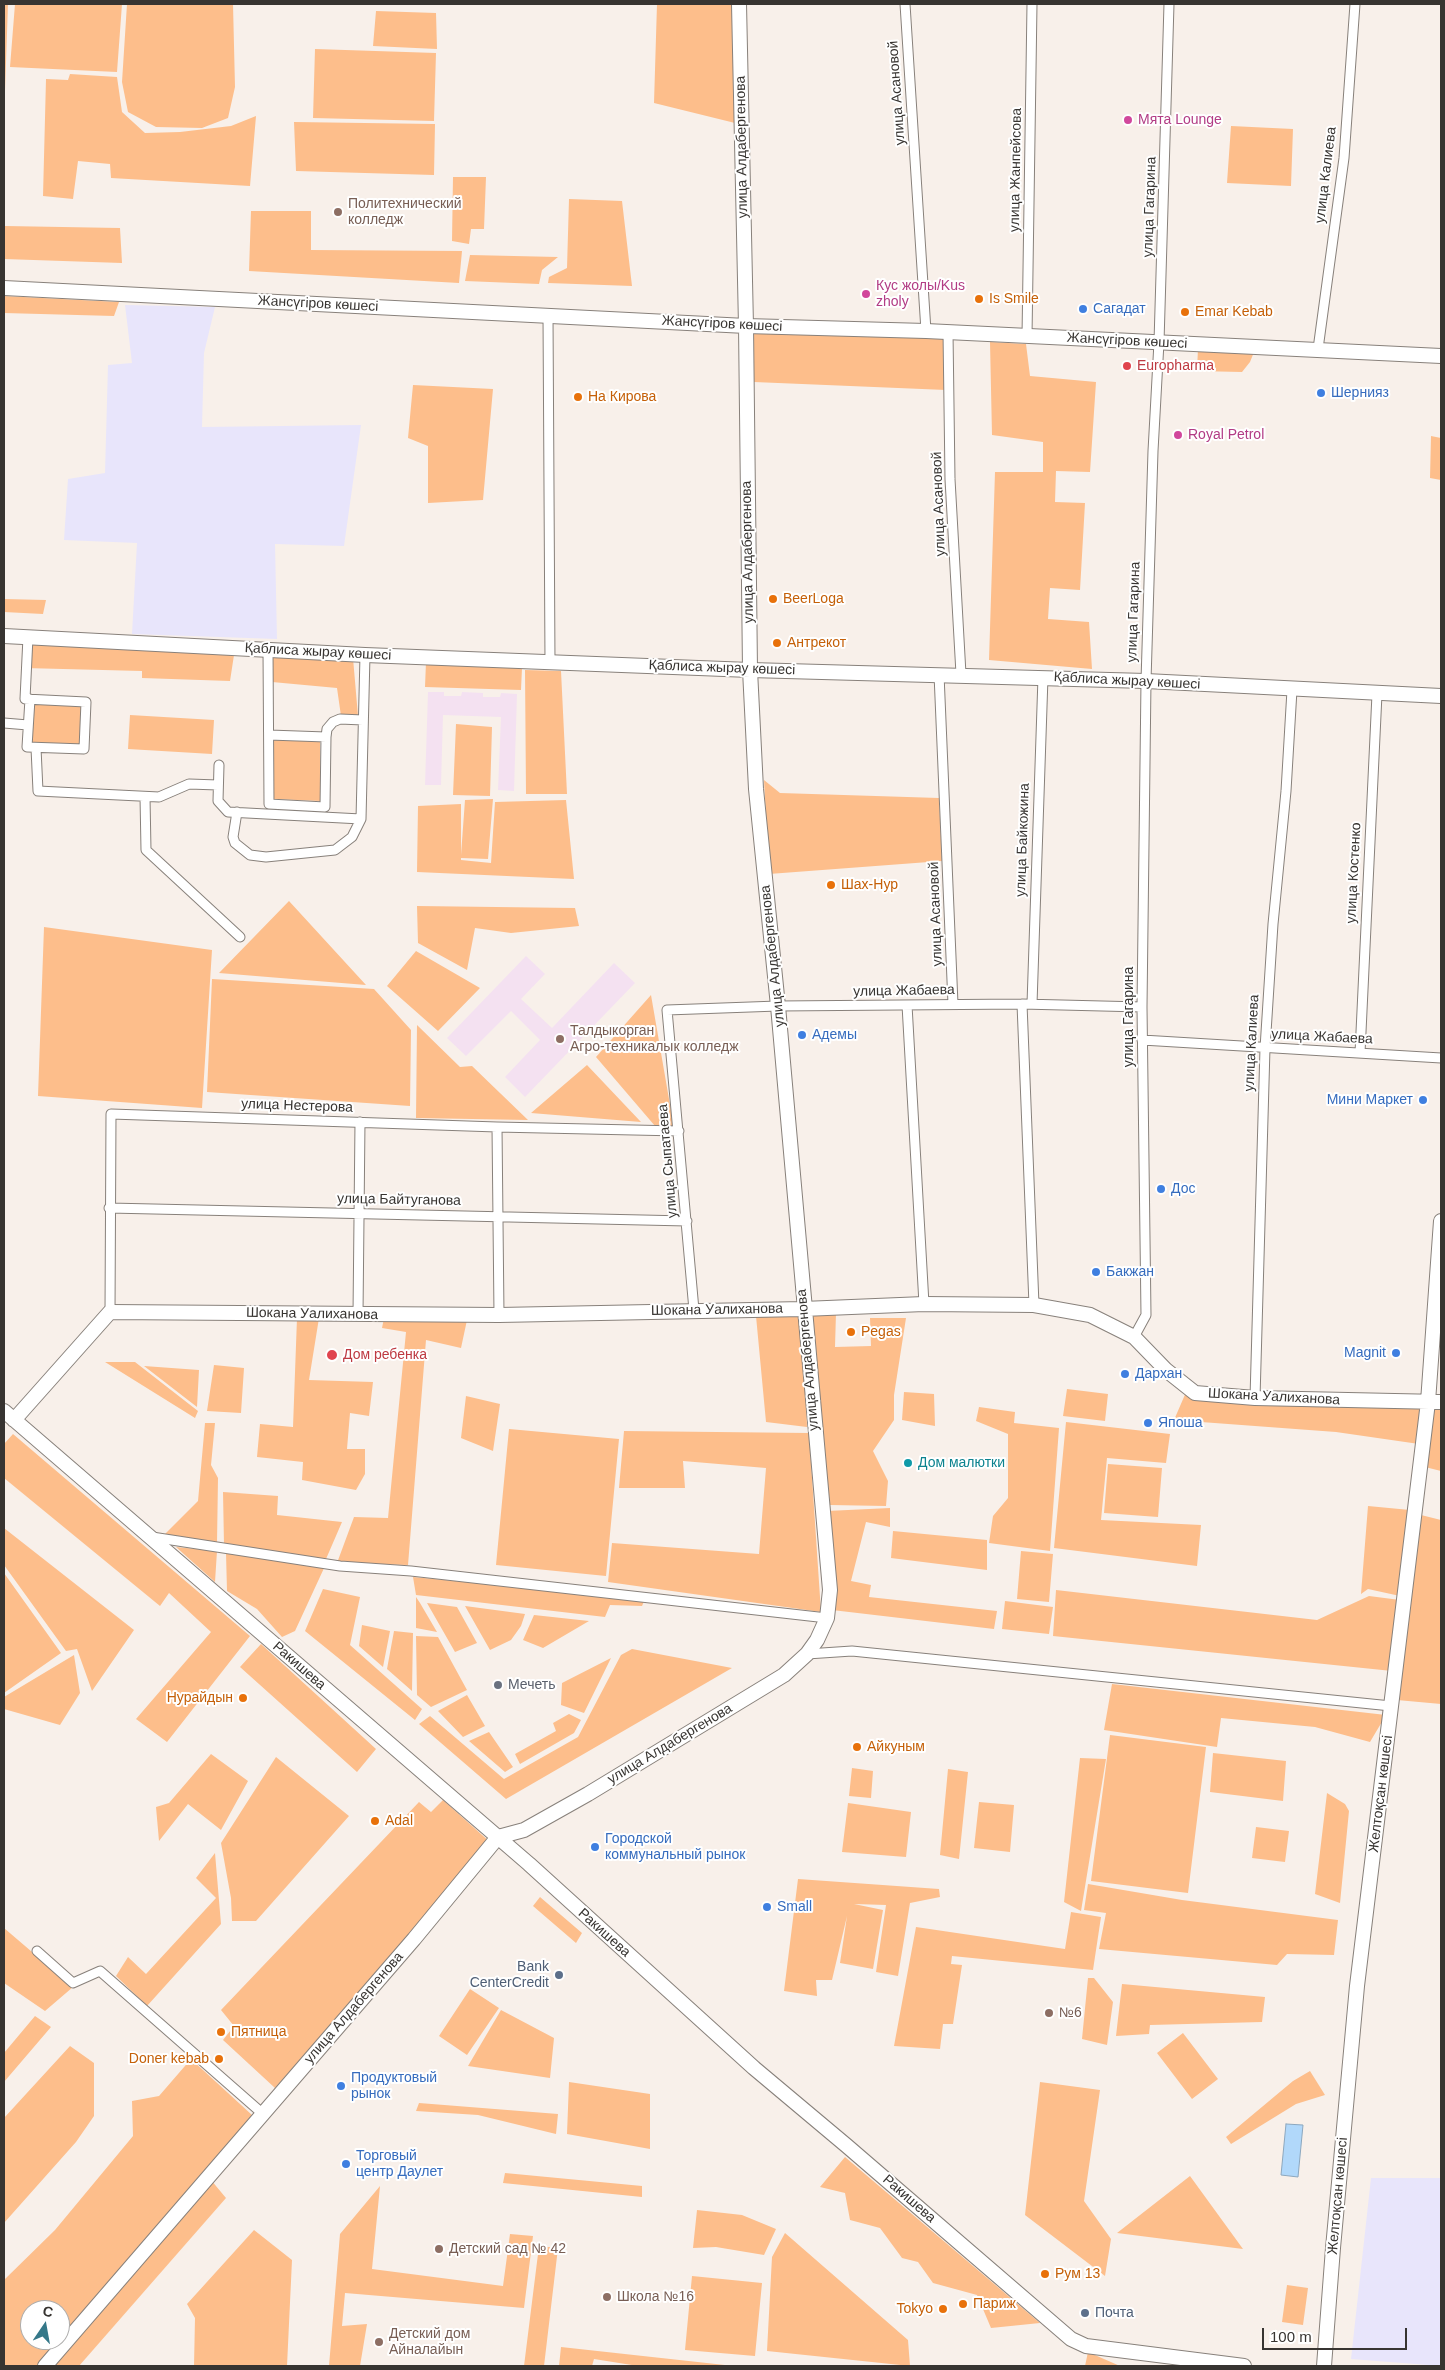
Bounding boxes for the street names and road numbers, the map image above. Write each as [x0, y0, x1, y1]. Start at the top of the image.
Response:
street label: улица Асановой [885, 40, 909, 146]
street label: улица Алдабергенова [732, 76, 752, 218]
street label: улица Жанпейсова [1007, 108, 1025, 232]
street label: улица Калиева [1312, 126, 1340, 224]
street label: улица Гагарина [1140, 156, 1160, 258]
street label: Жансүгіров көшесі [257, 292, 379, 316]
street label: Жансүгіров көшесі [661, 312, 783, 336]
street label: Жансүгіров көшесі [1066, 329, 1188, 353]
street label: улица Асановой [929, 451, 949, 557]
street label: улица Алдабергенова [738, 481, 758, 623]
street label: улица Гагарина [1124, 561, 1144, 663]
street label: Қаблиса жырау көшесі [244, 640, 392, 664]
street label: Қаблиса жырау көшесі [648, 657, 796, 679]
street label: Қаблиса жырау көшесі [1053, 669, 1201, 693]
street label: улица Байкожина [1013, 783, 1033, 897]
street label: улица Костенко [1343, 822, 1365, 924]
street label: улица Асановой [926, 861, 946, 967]
street label: улица Алдабергенова [757, 884, 789, 1028]
street label: улица Гагарина [1121, 967, 1137, 1067]
street label: улица Жабаева [853, 982, 955, 1000]
street label: улица Калиева [1241, 994, 1263, 1092]
street label: улица Жабаева [1271, 1026, 1373, 1048]
street label: улица Нестерова [241, 1096, 353, 1116]
street label: улица Сыпатаева [655, 1103, 681, 1219]
street label: улица Байтуганова [337, 1191, 461, 1209]
street label: улица Алдабергенова [793, 1288, 823, 1432]
street label: Шокана Уалиханова [651, 1300, 783, 1320]
street label: Шокана Уалиханова [246, 1304, 378, 1324]
street label: Шокана Уалиханова [1208, 1385, 1340, 1409]
street label: Ракишева [269, 1638, 329, 1694]
street label: улица Алдабергенова [605, 1700, 735, 1788]
street label: Желтоқсан көшесі [1365, 1734, 1397, 1854]
street label: Ракишева [574, 1905, 634, 1961]
street label: улица Алдабергенова [301, 1949, 407, 2067]
street label: Желтоқсан көшесі [1324, 2137, 1352, 2255]
street label: Ракишева [879, 2171, 939, 2227]

